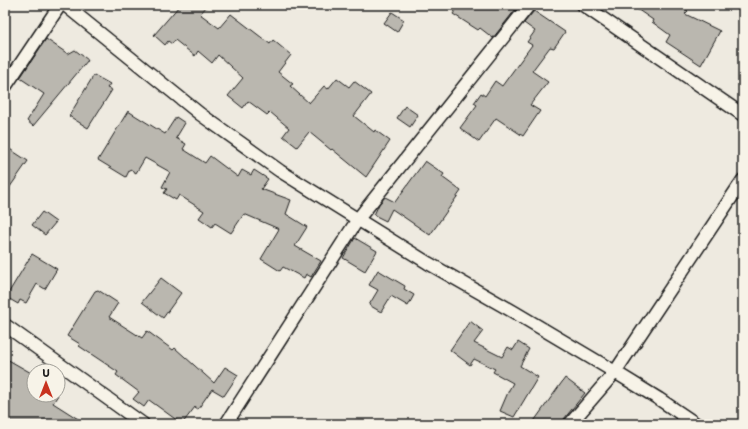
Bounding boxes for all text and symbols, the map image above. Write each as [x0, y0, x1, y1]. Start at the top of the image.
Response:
north arrow [26, 363, 66, 403]
text: U [42, 366, 50, 381]

